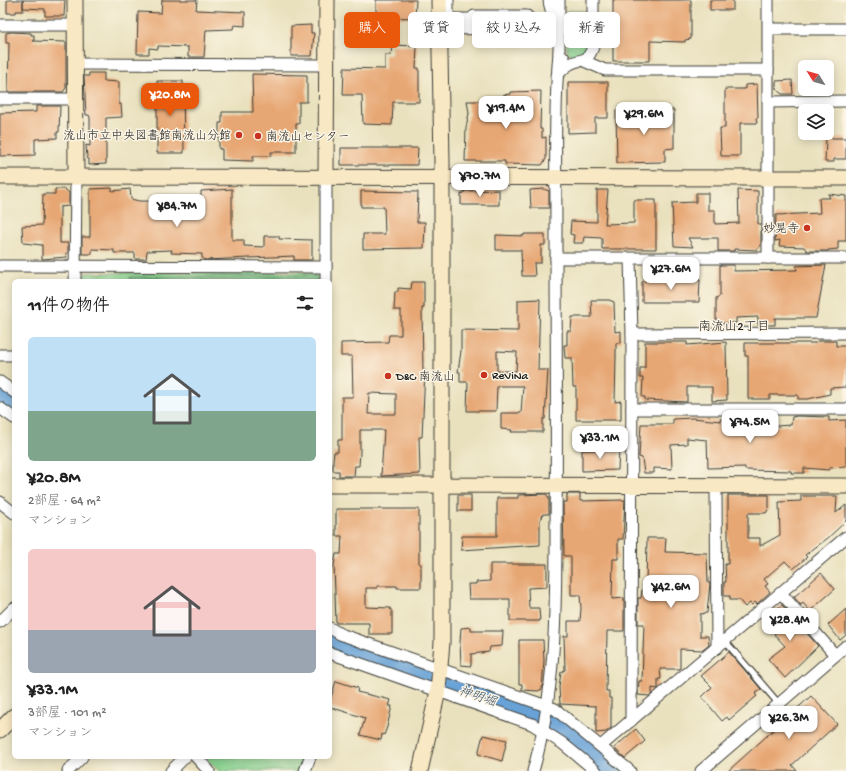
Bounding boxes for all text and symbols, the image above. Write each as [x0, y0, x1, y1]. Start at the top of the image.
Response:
chip: 購入 [344, 12, 400, 48]
chip: 賃貸 [408, 12, 464, 48]
chip: 絞り込み [472, 12, 556, 48]
chip: 新着 [564, 12, 620, 48]
north arrow [798, 60, 834, 96]
map controls [798, 60, 834, 140]
pin: ¥20.8M [137, 83, 203, 117]
text: ¥20.8M [150, 88, 190, 103]
pin: ¥19.4M [473, 96, 539, 130]
text: ¥19.4M [487, 101, 525, 116]
pin: ¥29.6M [611, 102, 677, 136]
button: layers [798, 104, 834, 140]
text: ¥29.6M [625, 107, 663, 122]
place label: 流山市立中央図書館南流山分館 [63, 129, 231, 144]
marker: 流山市立中央図書館南流山分館 [234, 130, 244, 140]
place label: 南流山センター [266, 130, 350, 145]
marker: 南流山センター [253, 131, 263, 141]
pin: ¥70.7M [447, 164, 513, 198]
text: ¥70.7M [460, 169, 500, 184]
pin: ¥84.7M [144, 194, 210, 228]
text: ¥84.7M [157, 199, 197, 214]
place label: 妙晃寺 [763, 222, 799, 237]
marker: 妙晃寺 [802, 223, 812, 233]
pin: ¥27.6M [638, 257, 704, 291]
text: ¥27.6M [652, 262, 690, 277]
icon: filters [294, 292, 316, 314]
text: 11件の物件 [28, 297, 110, 317]
district label: 南流山2丁目 [698, 320, 770, 335]
icon: home [136, 363, 208, 435]
place label: D&C 南流山 [395, 370, 455, 385]
marker: ReViNa [479, 370, 489, 380]
place label: ReViNa [492, 370, 529, 384]
marker: D&C 南流山 [383, 371, 393, 381]
pin: ¥74.5M [717, 410, 783, 444]
text: ¥74.5M [731, 415, 769, 430]
pin: ¥33.1M [567, 426, 633, 460]
text: ¥33.1M [581, 431, 619, 446]
text: ¥20.8M [28, 469, 80, 489]
text: 2部屋 · 64 m² [28, 494, 101, 509]
text: マンション [28, 514, 92, 529]
icon: home [136, 575, 208, 647]
pin: ¥42.6M [638, 575, 704, 609]
text: ¥42.6M [652, 580, 690, 595]
pin: ¥28.4M [757, 608, 823, 642]
text: ¥28.4M [771, 613, 809, 628]
text: ¥33.1M [28, 681, 78, 701]
water label: 神明堀 [456, 683, 499, 711]
text: 3部屋 · 101 m² [28, 706, 106, 721]
pin: ¥26.3M [756, 706, 822, 740]
text: ¥26.3M [770, 711, 808, 726]
text: マンション [28, 726, 92, 741]

